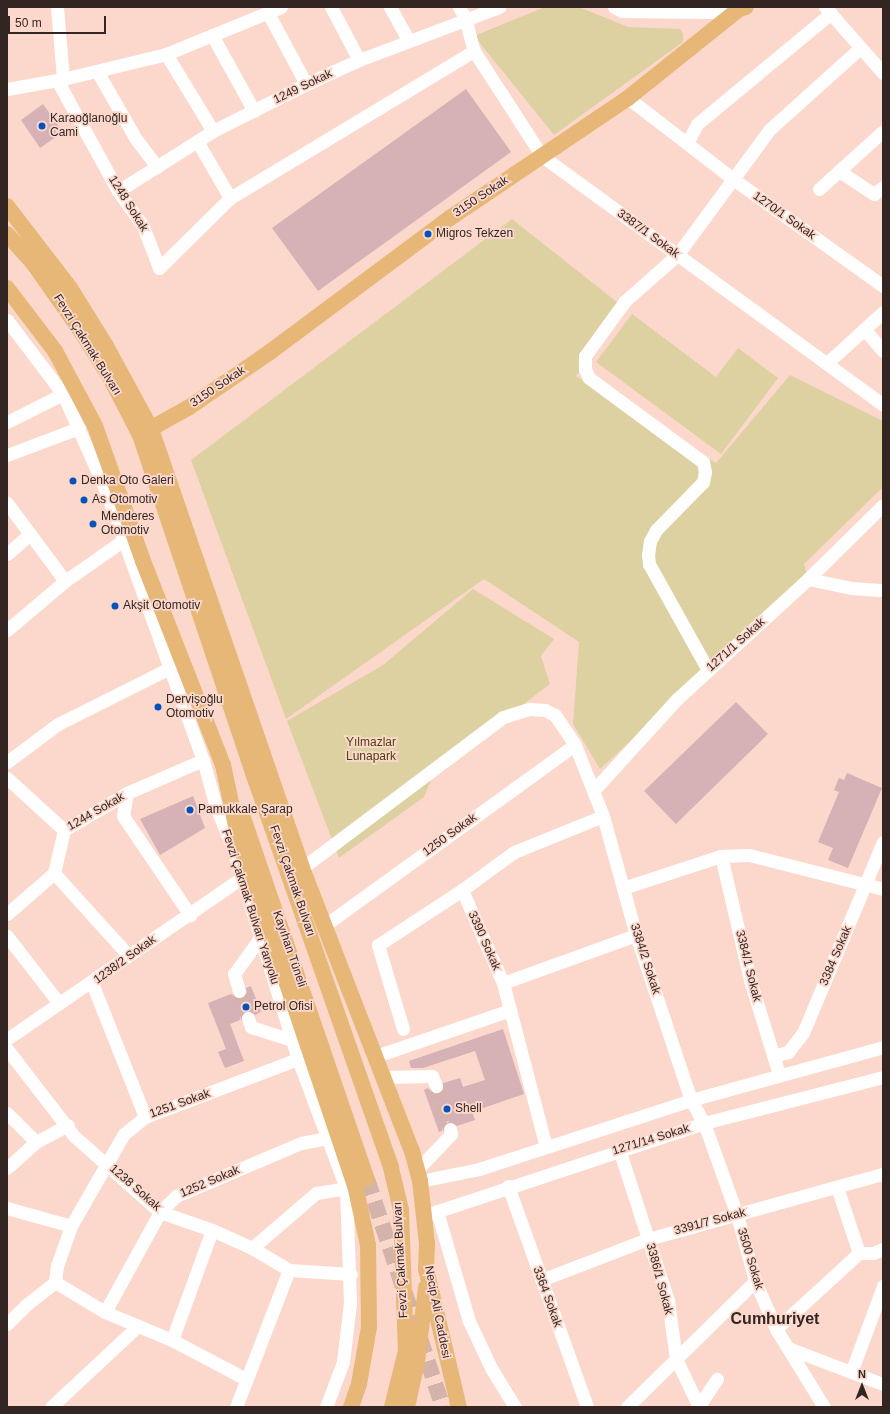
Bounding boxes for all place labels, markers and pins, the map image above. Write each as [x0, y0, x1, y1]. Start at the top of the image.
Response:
place label: Karaoğlanoğlu Cami [50, 112, 127, 140]
marker: Karaoğlanoğlu Cami [37, 121, 47, 131]
place label: Migros Tekzen [436, 227, 513, 241]
marker: Migros Tekzen [423, 229, 433, 239]
place label: Denka Oto Galeri [81, 474, 174, 488]
marker: Denka Oto Galeri [68, 476, 78, 486]
place label: As Otomotiv [92, 493, 157, 507]
marker: As Otomotiv [79, 495, 89, 505]
place label: Menderes Otomotiv [101, 510, 154, 538]
marker: Menderes Otomotiv [88, 519, 98, 529]
place label: Akşit Otomotiv [123, 599, 200, 613]
marker: Akşit Otomotiv [110, 601, 120, 611]
place label: Dervişoğlu Otomotiv [166, 693, 223, 721]
marker: Dervişoğlu Otomotiv [153, 702, 163, 712]
place label: Pamukkale Şarap [198, 803, 293, 817]
marker: Pamukkale Şarap [185, 805, 195, 815]
place label: Petrol Ofisi [254, 1000, 313, 1014]
marker: Petrol Ofisi [241, 1002, 251, 1012]
place label: Shell [455, 1102, 482, 1116]
marker: Shell [442, 1104, 452, 1114]

